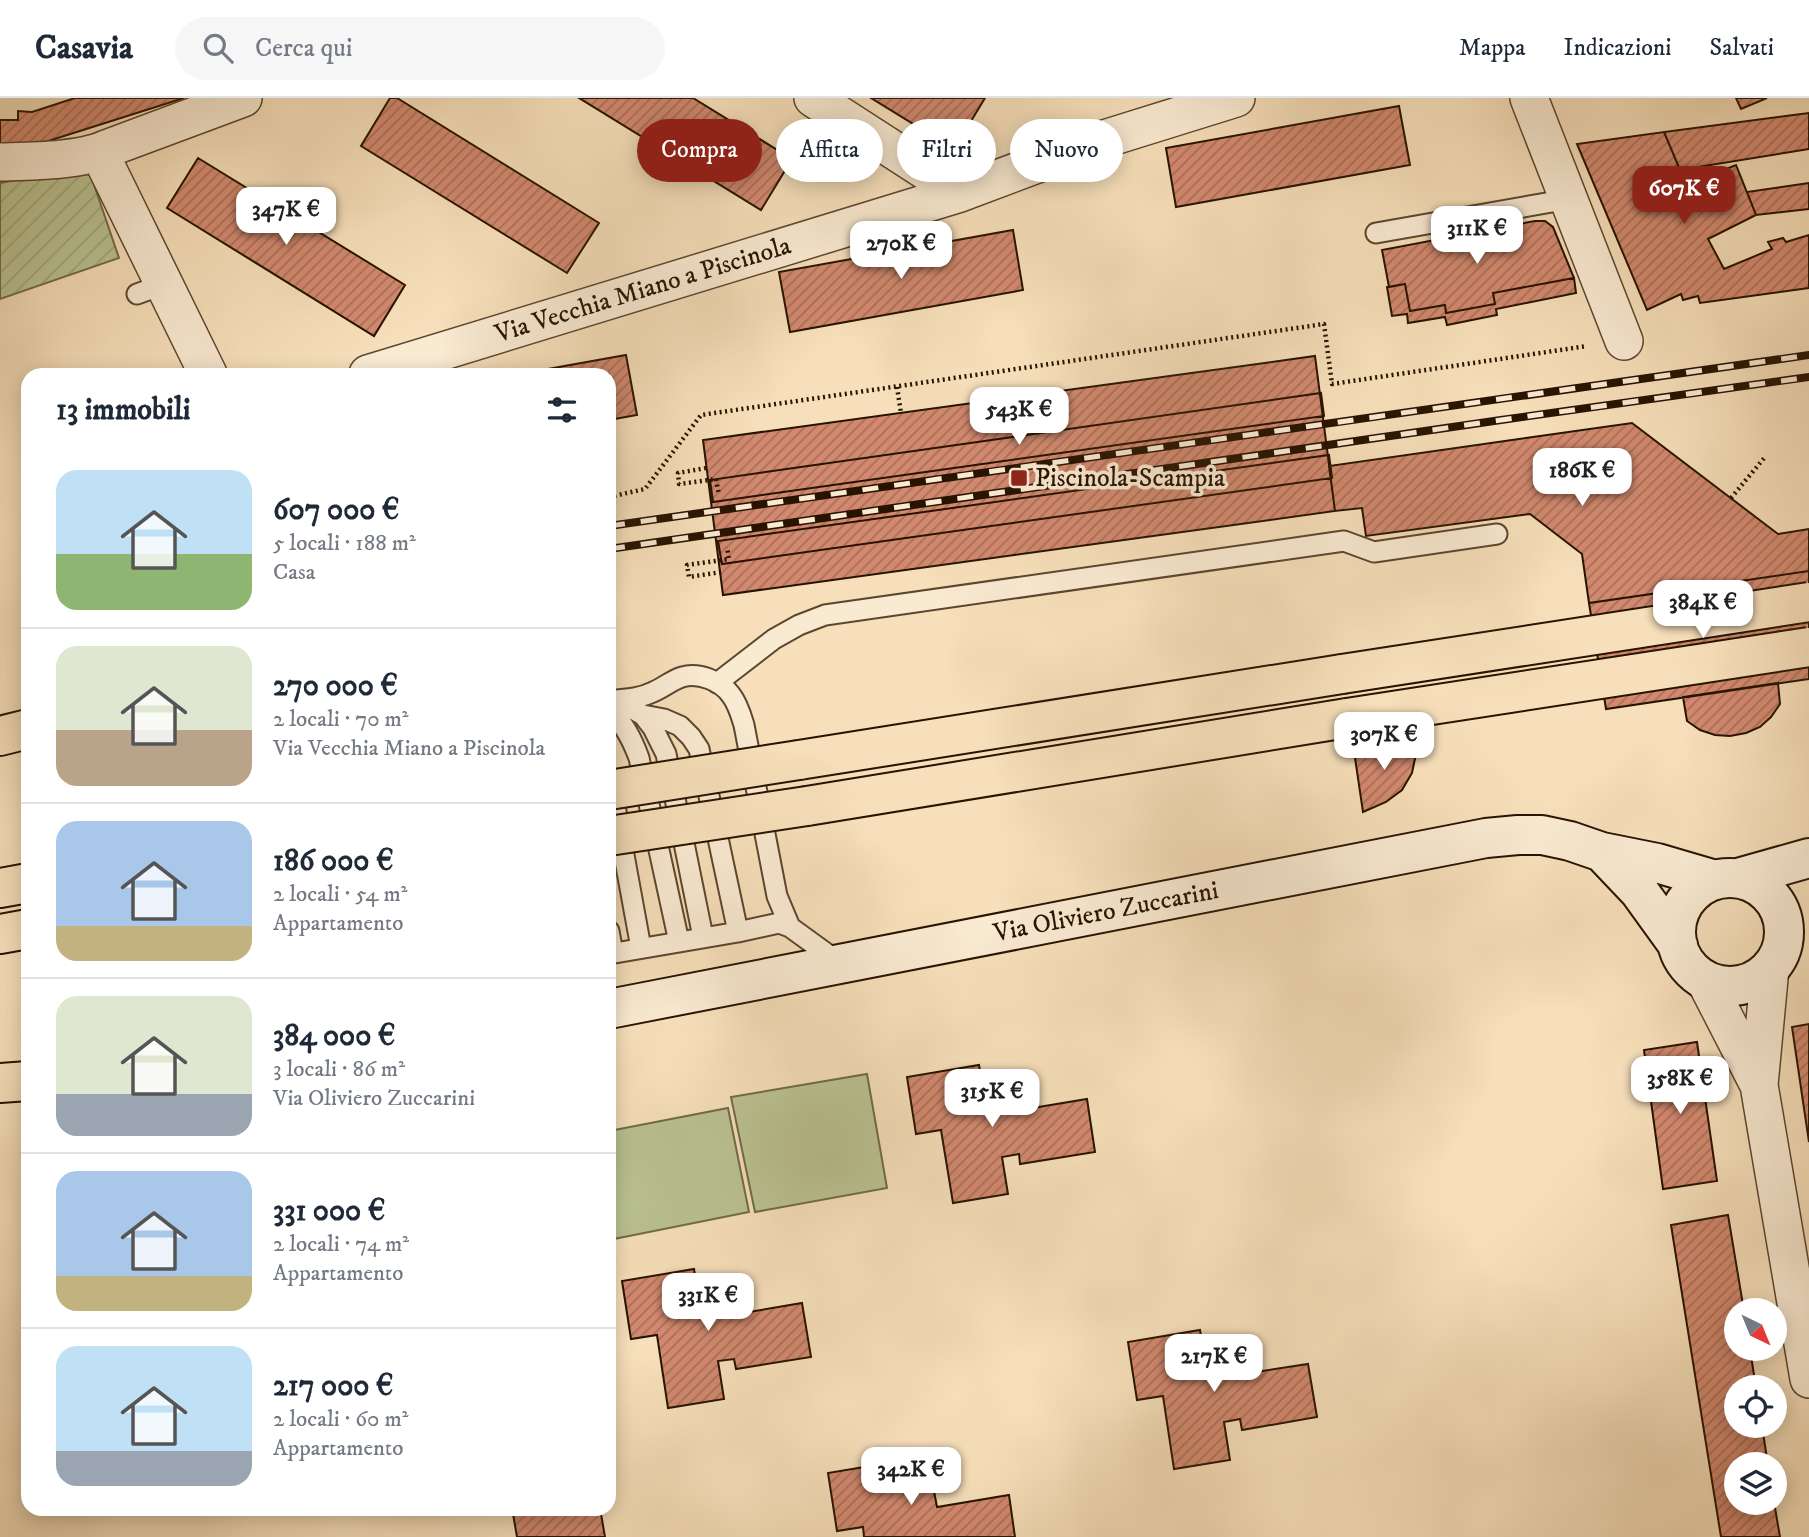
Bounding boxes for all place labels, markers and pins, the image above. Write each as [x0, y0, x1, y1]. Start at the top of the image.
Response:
pin: 607K € [1627, 166, 1741, 226]
pin: 347K € [229, 188, 343, 247]
pin: 311K € [1420, 206, 1534, 266]
pin: 270K € [844, 222, 958, 281]
pin: 543K € [962, 388, 1076, 447]
pin: 186K € [1525, 448, 1639, 508]
place label: Piscinola-Scampia [1035, 462, 1225, 495]
marker: Piscinola-Scampia [1009, 468, 1029, 488]
pin: 384K € [1646, 580, 1760, 640]
pin: 307K € [1327, 712, 1441, 772]
pin: 358K € [1623, 1056, 1737, 1116]
pin: 315K € [935, 1070, 1049, 1129]
pin: 331K € [651, 1274, 765, 1333]
pin: 217K € [1157, 1334, 1271, 1394]
pin: 342K € [854, 1448, 968, 1507]

